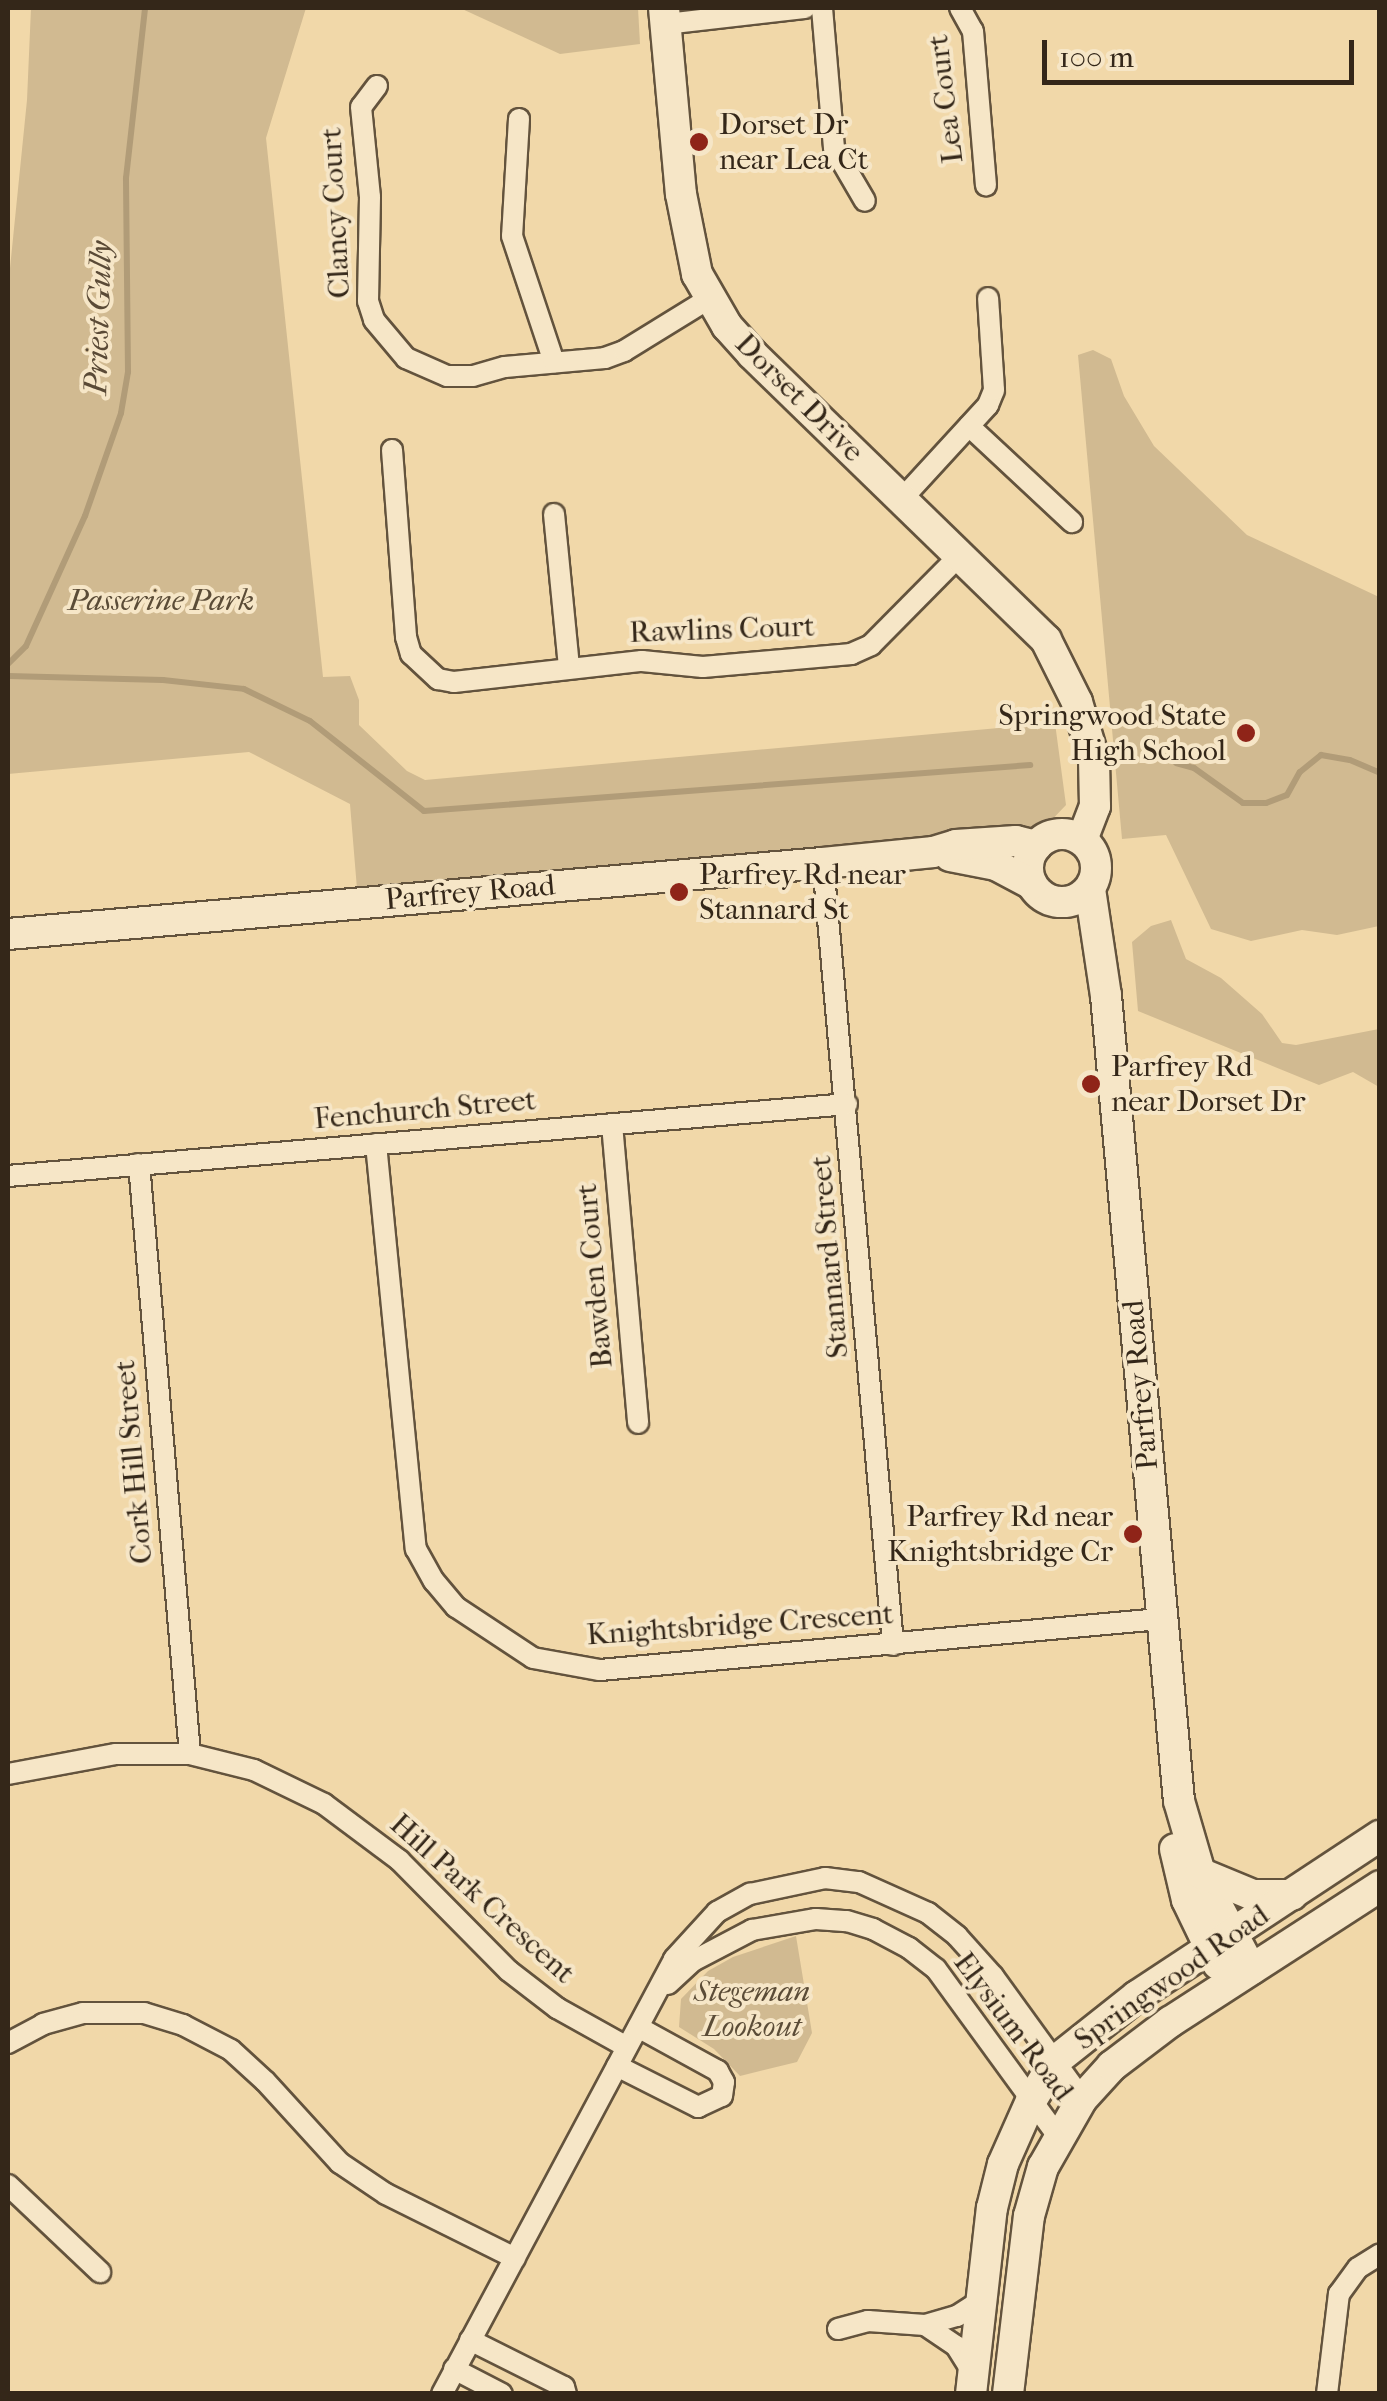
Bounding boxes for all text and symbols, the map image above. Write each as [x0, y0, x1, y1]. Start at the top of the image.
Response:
scale bar [1047, 20, 1360, 82]
street label: Lea Court [920, 33, 972, 165]
text: 100 m [1059, 40, 1134, 75]
place label: Dorset Dr near Lea Ct [719, 107, 868, 178]
street label: Clancy Court [314, 127, 358, 299]
marker: Dorset Dr near Lea Ct [688, 131, 710, 153]
water label: Priest Gully [77, 240, 121, 396]
street label: Dorset Drive [727, 326, 871, 470]
park label: Passerine Park [68, 583, 254, 619]
street label: Rawlins Court [629, 609, 815, 651]
place label: Springwood State High School [998, 698, 1226, 768]
marker: Springwood State High School [1235, 722, 1257, 744]
place label: Parfrey Rd near Stannard St [699, 857, 906, 928]
street label: Parfrey Road [384, 868, 556, 918]
marker: Parfrey Rd near Stannard St [668, 881, 690, 903]
place label: Parfrey Rd near Dorset Dr [1111, 1049, 1306, 1120]
marker: Parfrey Rd near Dorset Dr [1080, 1073, 1102, 1095]
street label: Fenchurch Street [312, 1082, 538, 1138]
street label: Stannard Street [803, 1154, 857, 1360]
street label: Bawden Court [569, 1182, 621, 1370]
street label: Parfrey Road [1116, 1299, 1166, 1471]
street label: Cork Hill Street [107, 1359, 161, 1565]
place label: Parfrey Rd near Knightsbridge Cr [887, 1499, 1113, 1570]
marker: Parfrey Rd near Knightsbridge Cr [1122, 1523, 1144, 1545]
street label: Knightsbridge Crescent [585, 1596, 895, 1654]
street label: Hill Park Crescent [382, 1807, 582, 1991]
street label: Springwood Road [1068, 1898, 1276, 2058]
street label: Elysium Road [945, 1946, 1081, 2108]
park label: Stegeman Lookout [694, 1974, 810, 2044]

